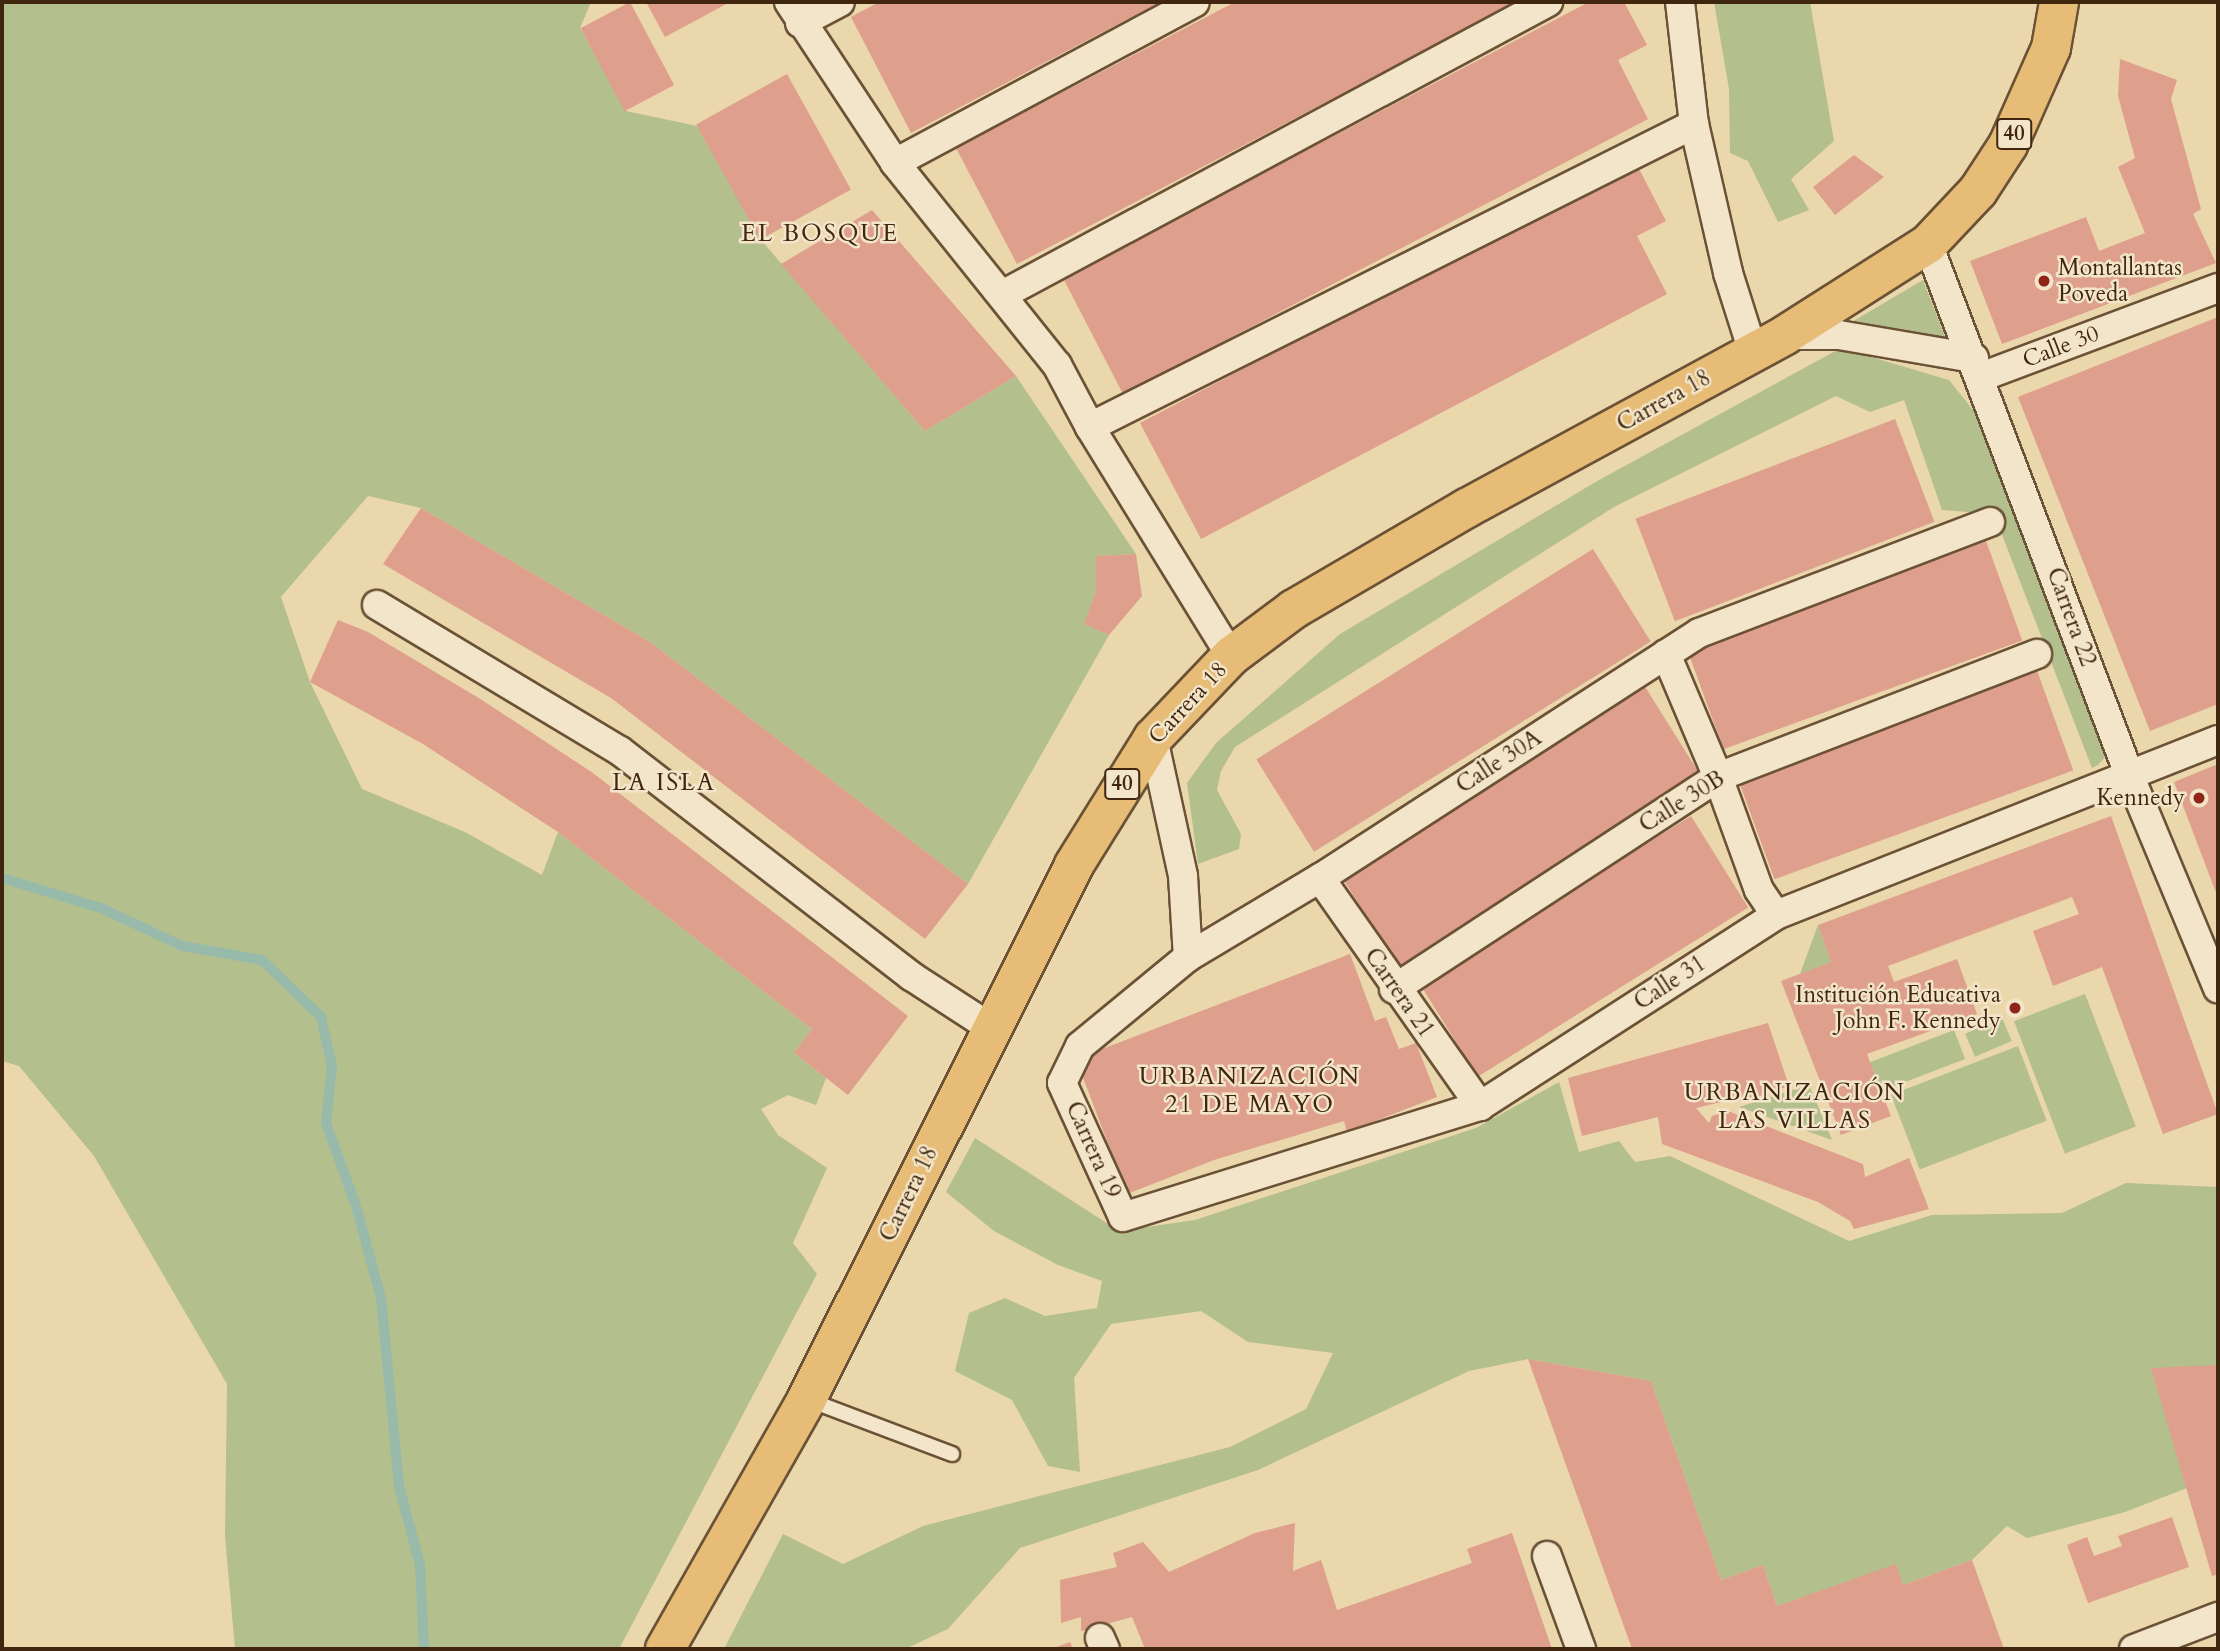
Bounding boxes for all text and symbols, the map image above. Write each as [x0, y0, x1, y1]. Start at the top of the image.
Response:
road number: 40 [1995, 116, 2033, 152]
district label: EL BOSQUE [742, 220, 898, 248]
place label: Montallantas Poveda [2058, 254, 2182, 308]
marker: Montallantas Poveda [2036, 273, 2052, 289]
street label: Calle 30 [2019, 320, 2103, 374]
street label: Carrera 18 [1612, 364, 1716, 438]
street label: Carrera 22 [2040, 564, 2102, 670]
street label: Carrera 18 [1143, 656, 1233, 750]
street label: Calle 30A [1451, 724, 1547, 800]
street label: Calle 30B [1634, 765, 1730, 839]
road number: 40 [1103, 766, 1141, 802]
district label: LA ISLA [613, 769, 715, 797]
place label: Kennedy [2096, 784, 2185, 812]
marker: Kennedy [2191, 790, 2207, 806]
street label: Carrera 21 [1358, 943, 1440, 1043]
street label: Calle 31 [1629, 950, 1711, 1016]
place label: Institución Educativa John F. Kennedy [1795, 981, 2001, 1035]
marker: Institución Educativa John F. Kennedy [2007, 1000, 2023, 1016]
district label: URBANIZACIÓN 21 DE MAYO [1140, 1063, 1360, 1119]
district label: URBANIZACIÓN LAS VILLAS [1685, 1079, 1905, 1135]
street label: Carrera 19 [1059, 1097, 1127, 1203]
street label: Carrera 18 [874, 1142, 944, 1246]

